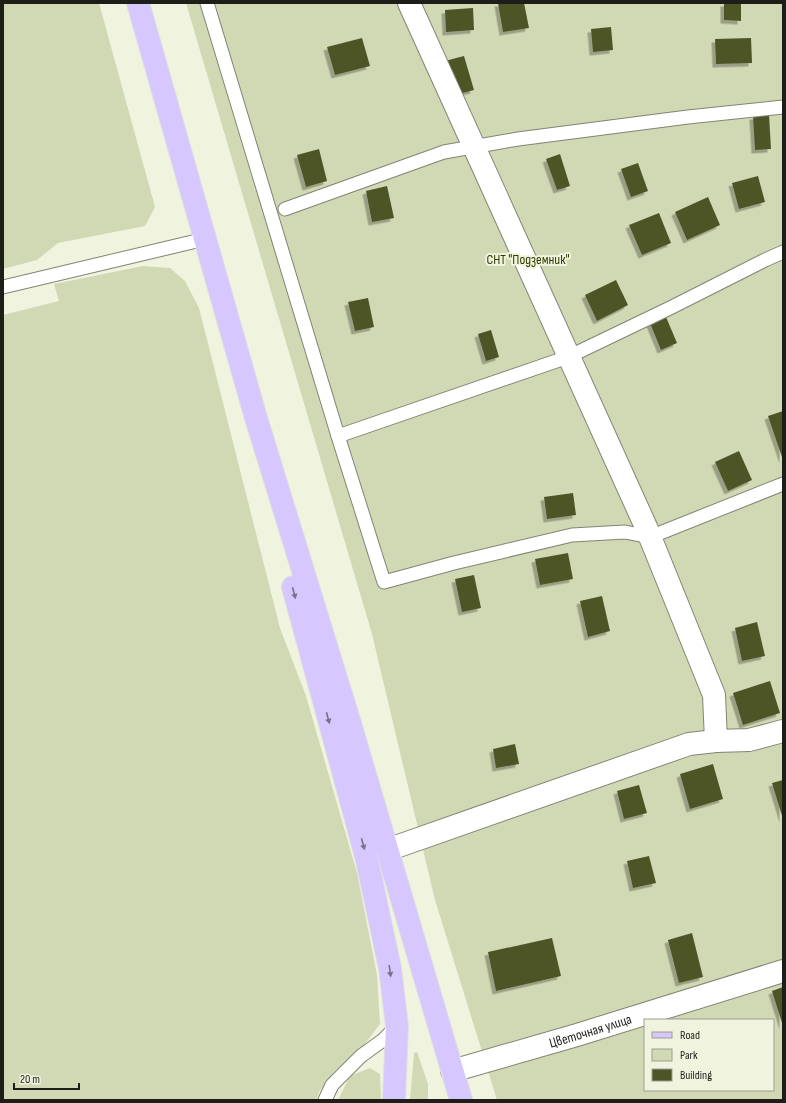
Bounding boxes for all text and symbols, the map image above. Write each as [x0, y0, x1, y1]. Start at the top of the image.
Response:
park label: СНТ "Подземник" [486, 251, 570, 268]
one-way arrow [292, 587, 298, 599]
one-way arrow [326, 712, 332, 725]
one-way arrow [360, 837, 366, 850]
one-way arrow [387, 965, 393, 977]
street label: Цветочная улица [547, 1010, 634, 1051]
legend [644, 1019, 774, 1091]
text: Road [680, 1028, 700, 1043]
text: Park [680, 1048, 698, 1063]
scale bar [14, 1065, 79, 1091]
text: Building [680, 1068, 712, 1083]
text: 20 m [20, 1072, 40, 1087]

